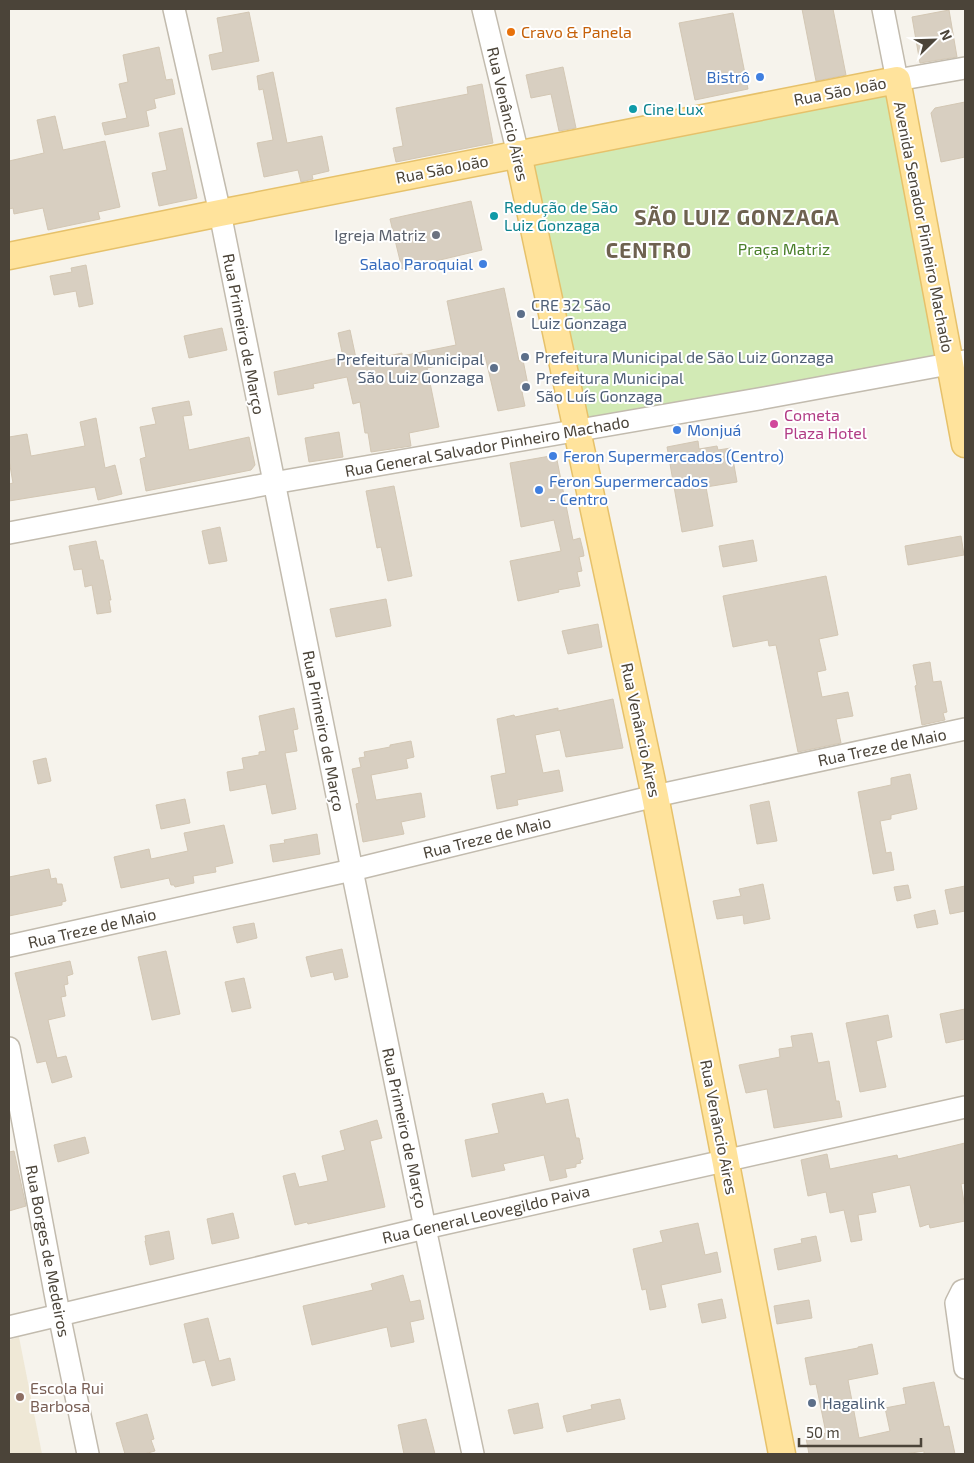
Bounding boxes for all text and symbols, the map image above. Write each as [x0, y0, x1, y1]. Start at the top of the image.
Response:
north arrow [909, 15, 959, 65]
place label: Cravo & Panela [521, 22, 632, 41]
marker: Cravo & Panela [505, 26, 517, 38]
text: N [937, 27, 956, 43]
street label: Rua Venâncio Aires [484, 45, 533, 183]
place label: Bistrô [707, 67, 750, 86]
marker: Bistrô [754, 71, 766, 83]
street label: Rua São João [792, 72, 888, 109]
place label: Cine Lux [643, 99, 704, 118]
street label: Avenida Senador Pinheiro Machado [891, 100, 958, 354]
marker: Cine Lux [627, 103, 639, 115]
street label: Rua São João [394, 150, 490, 187]
place label: Redução de São Luiz Gonzaga [504, 197, 618, 234]
district label: SÃO LUIZ GONZAGA [634, 204, 840, 229]
marker: Redução de São Luiz Gonzaga [488, 210, 500, 222]
place label: Igreja Matriz [334, 225, 426, 245]
marker: Igreja Matriz [430, 229, 442, 241]
district label: CENTRO [606, 237, 692, 262]
park label: Praça Matriz [738, 239, 830, 259]
street label: Rua Primeiro de Março [219, 252, 269, 416]
place label: Salao Paroquial [360, 254, 473, 273]
marker: Salao Paroquial [477, 258, 489, 270]
place label: CRE 32 São Luiz Gonzaga [531, 295, 627, 332]
marker: CRE 32 São Luiz Gonzaga [515, 308, 527, 320]
place label: Prefeitura Municipal de São Luiz Gonzaga [535, 347, 834, 366]
place label: Prefeitura Municipal São Luiz Gonzaga [336, 349, 484, 386]
marker: Prefeitura Municipal de São Luiz Gonzaga [519, 351, 531, 363]
marker: Prefeitura Municipal São Luiz Gonzaga [488, 362, 500, 374]
place label: Prefeitura Municipal São Luís Gonzaga [536, 368, 684, 405]
marker: Prefeitura Municipal São Luís Gonzaga [520, 381, 532, 393]
place label: Cometa Plaza Hotel [784, 405, 867, 442]
street label: Rua General Salvador Pinheiro Machado [343, 411, 631, 480]
marker: Cometa Plaza Hotel [768, 418, 780, 430]
place label: Monjuá [687, 420, 741, 440]
marker: Monjuá [671, 424, 683, 436]
place label: Feron Supermercados (Centro) [563, 446, 784, 465]
marker: Feron Supermercados (Centro) [547, 450, 559, 462]
place label: Feron Supermercados - Centro [549, 471, 708, 508]
marker: Feron Supermercados - Centro [533, 484, 545, 496]
street label: Rua Primeiro de Março [299, 649, 349, 813]
street label: Rua Venâncio Aires [618, 661, 665, 799]
street label: Rua Treze de Maio [816, 724, 948, 769]
street label: Rua Treze de Maio [421, 811, 553, 862]
street label: Rua Treze de Maio [26, 904, 158, 952]
street label: Rua Primeiro de Março [378, 1046, 432, 1210]
street label: Rua Venâncio Aires [697, 1058, 742, 1196]
street label: Rua Borges de Medeiros [22, 1163, 75, 1339]
street label: Rua General Leovegildo Paiva [380, 1180, 592, 1247]
place label: Escola Rui Barbosa [30, 1378, 104, 1415]
marker: Escola Rui Barbosa [14, 1391, 26, 1403]
place label: Hagalink [822, 1393, 885, 1412]
marker: Hagalink [806, 1397, 818, 1409]
scale bar [799, 1416, 922, 1448]
text: 50 m [806, 1423, 840, 1441]

